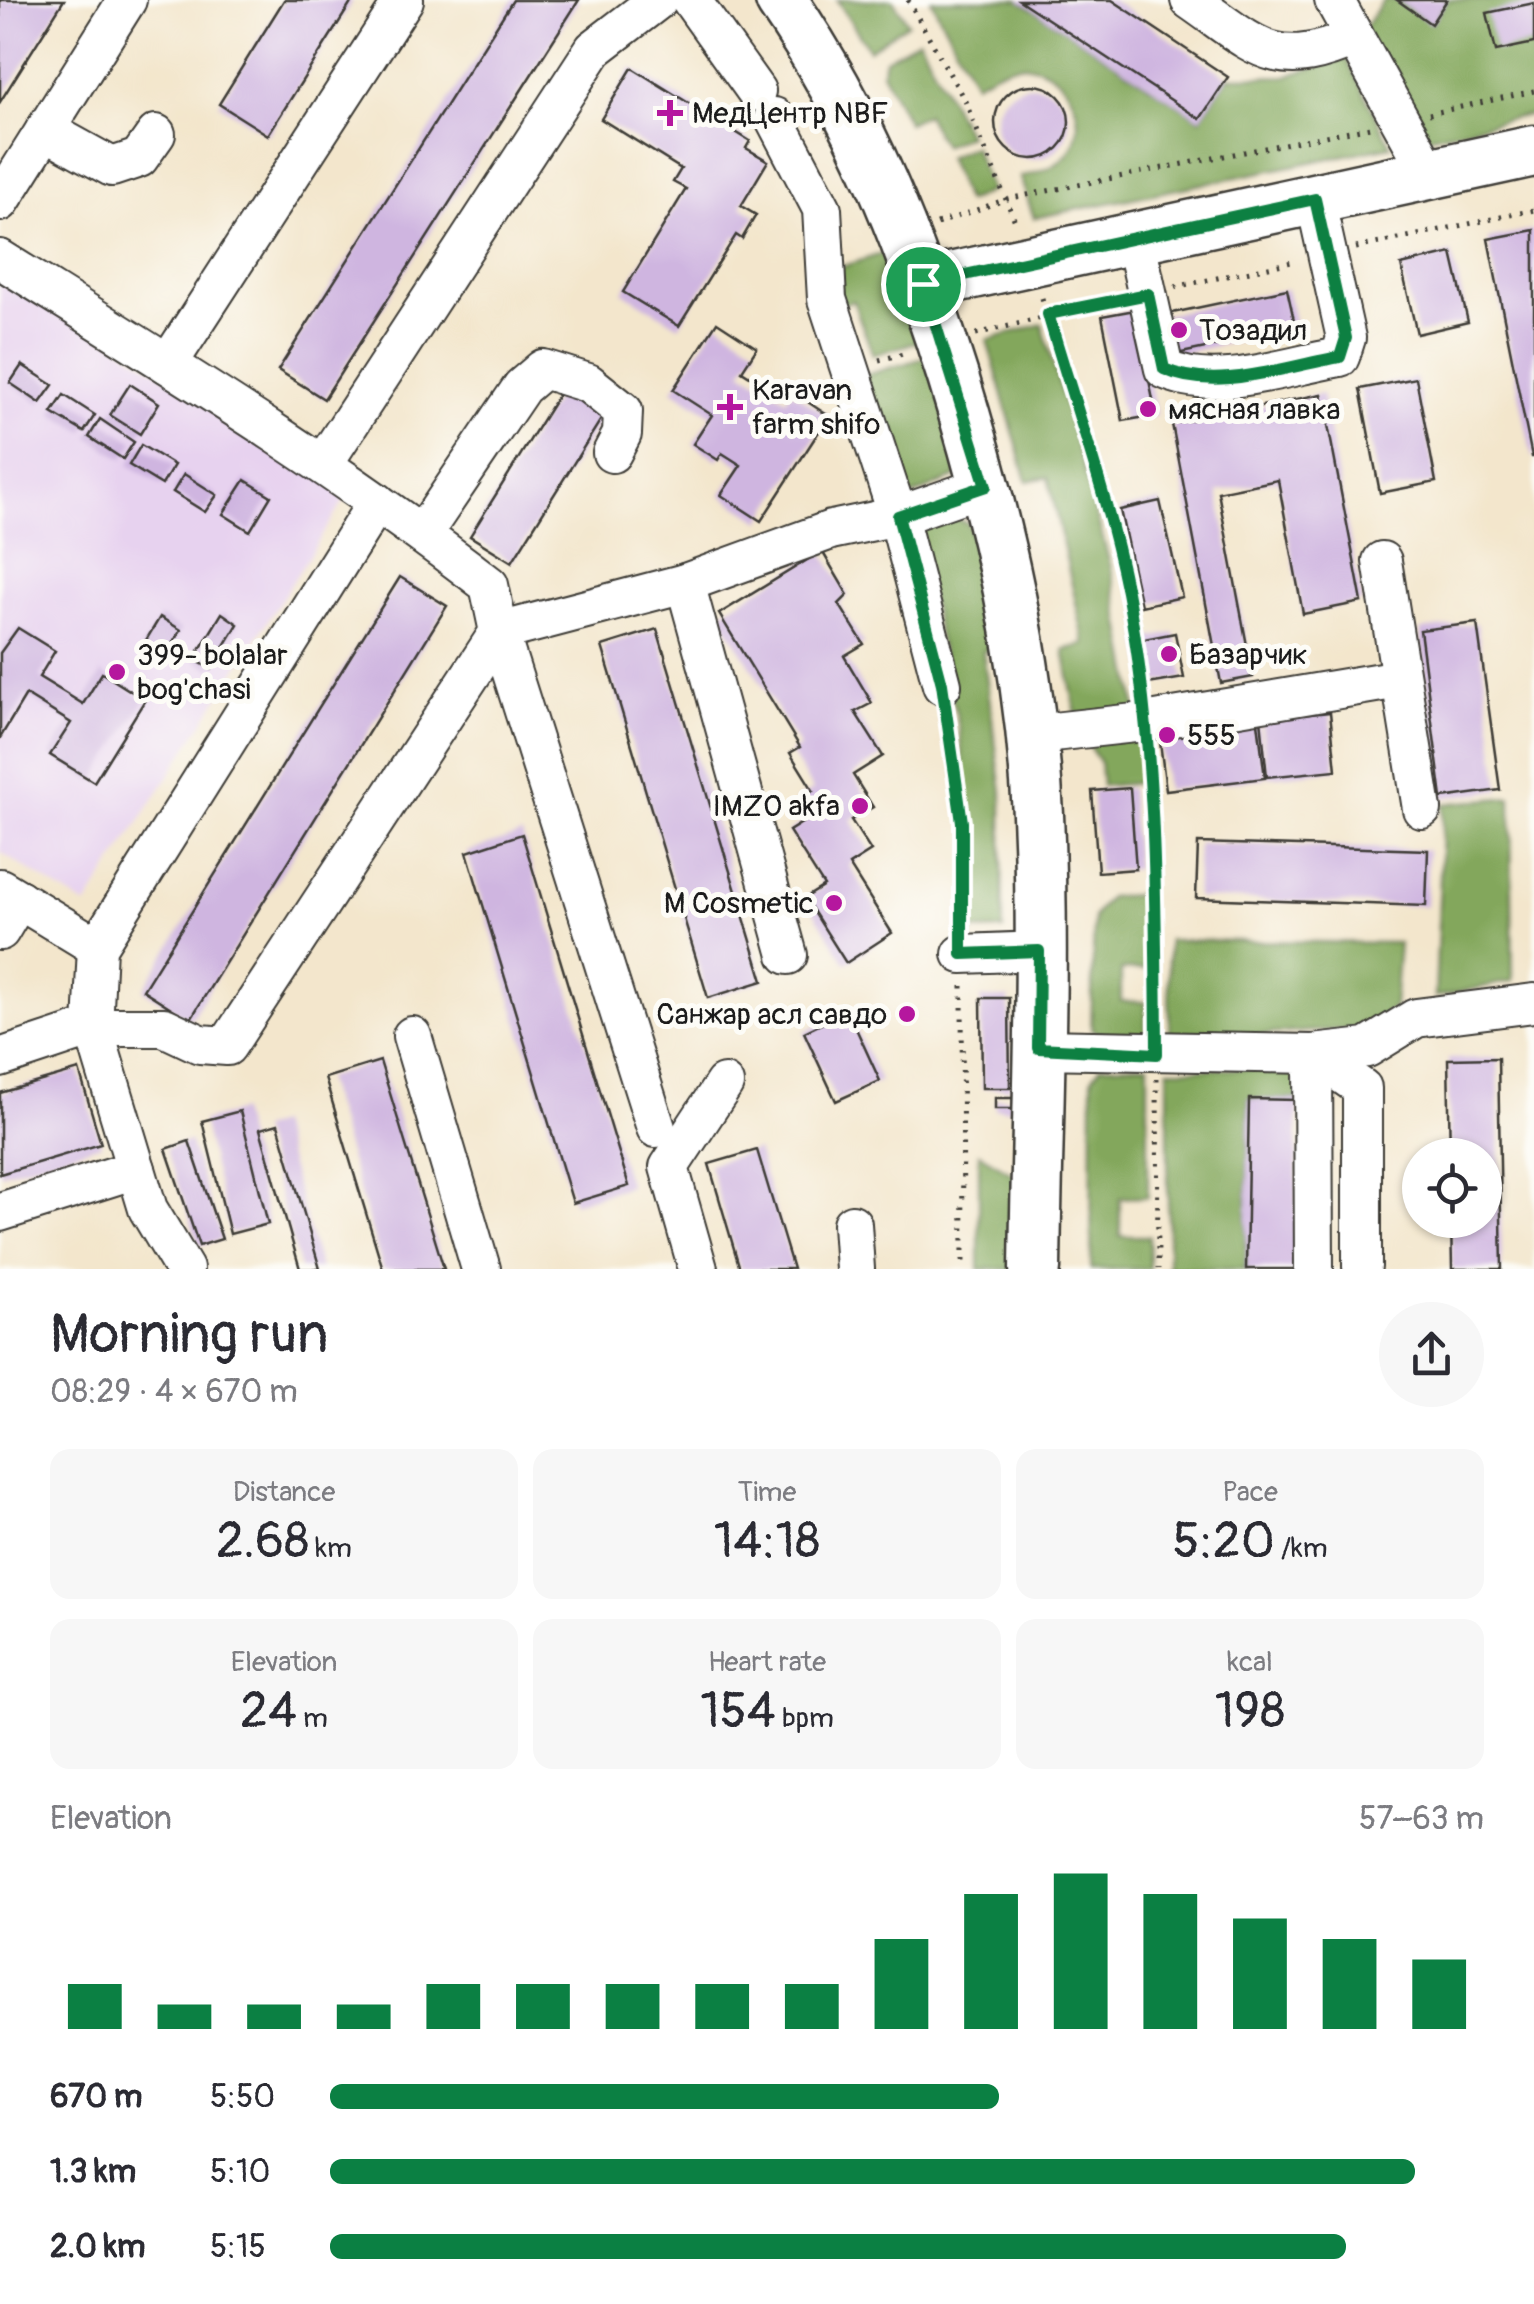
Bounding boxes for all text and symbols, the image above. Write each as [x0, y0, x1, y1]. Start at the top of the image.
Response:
place label: МедЦентр NBF [692, 95, 888, 132]
marker: МедЦентр NBF [657, 100, 683, 126]
pin [881, 242, 966, 327]
icon: arrive [896, 257, 951, 312]
place label: Тозадил [1199, 312, 1307, 349]
marker: Тозадил [1168, 319, 1190, 341]
place label: Karavan farm shifo [752, 372, 880, 443]
place label: мясная лавка [1168, 391, 1341, 428]
marker: Karavan farm shifo [717, 394, 743, 420]
marker: мясная лавка [1137, 398, 1159, 420]
place label: Базарчик [1189, 636, 1308, 673]
place label: 399- bolalar bog'chasi [137, 637, 288, 708]
marker: Базарчик [1158, 643, 1180, 665]
marker: 399- bolalar bog'chasi [106, 661, 128, 683]
place label: 555 [1187, 717, 1236, 754]
marker: 555 [1156, 724, 1178, 746]
place label: IMZO akfa [713, 788, 840, 825]
marker: IMZO akfa [849, 795, 871, 817]
place label: M Cosmetic [664, 885, 814, 922]
marker: M Cosmetic [823, 892, 845, 914]
place label: Санжар асл савдо [656, 996, 887, 1033]
marker: Санжар асл савдо [896, 1003, 918, 1025]
map controls [1402, 1138, 1502, 1238]
button: locate [1402, 1138, 1502, 1238]
text: Morning run [50, 1300, 328, 1369]
button: share [1379, 1302, 1484, 1407]
text: 08:29 · 4 × 670 m [50, 1372, 298, 1412]
text: Distance [233, 1475, 335, 1510]
text: Time [738, 1475, 796, 1510]
text: Pace [1222, 1475, 1278, 1510]
text: 2.68 [216, 1510, 309, 1573]
text: 14:18 [714, 1510, 820, 1573]
text: 5:20 [1172, 1510, 1275, 1573]
text: km [309, 1531, 352, 1566]
text: /km [1275, 1531, 1328, 1566]
text: Elevation [231, 1645, 337, 1680]
text: Heart rate [708, 1645, 826, 1680]
text: kcal [1227, 1645, 1273, 1680]
text: 24 [240, 1680, 297, 1743]
text: 154 [700, 1680, 776, 1743]
text: 198 [1215, 1680, 1285, 1743]
text: m [297, 1701, 328, 1736]
text: bpm [776, 1701, 834, 1736]
text: Elevation [50, 1799, 172, 1839]
text: 57–63 m [1359, 1799, 1484, 1839]
text: 670 m [50, 2077, 142, 2117]
text: 5:50 [210, 2077, 275, 2117]
text: 1.3 km [50, 2152, 136, 2192]
text: 5:10 [210, 2152, 270, 2192]
text: 2.0 km [50, 2227, 145, 2267]
text: 5:15 [210, 2227, 266, 2267]

